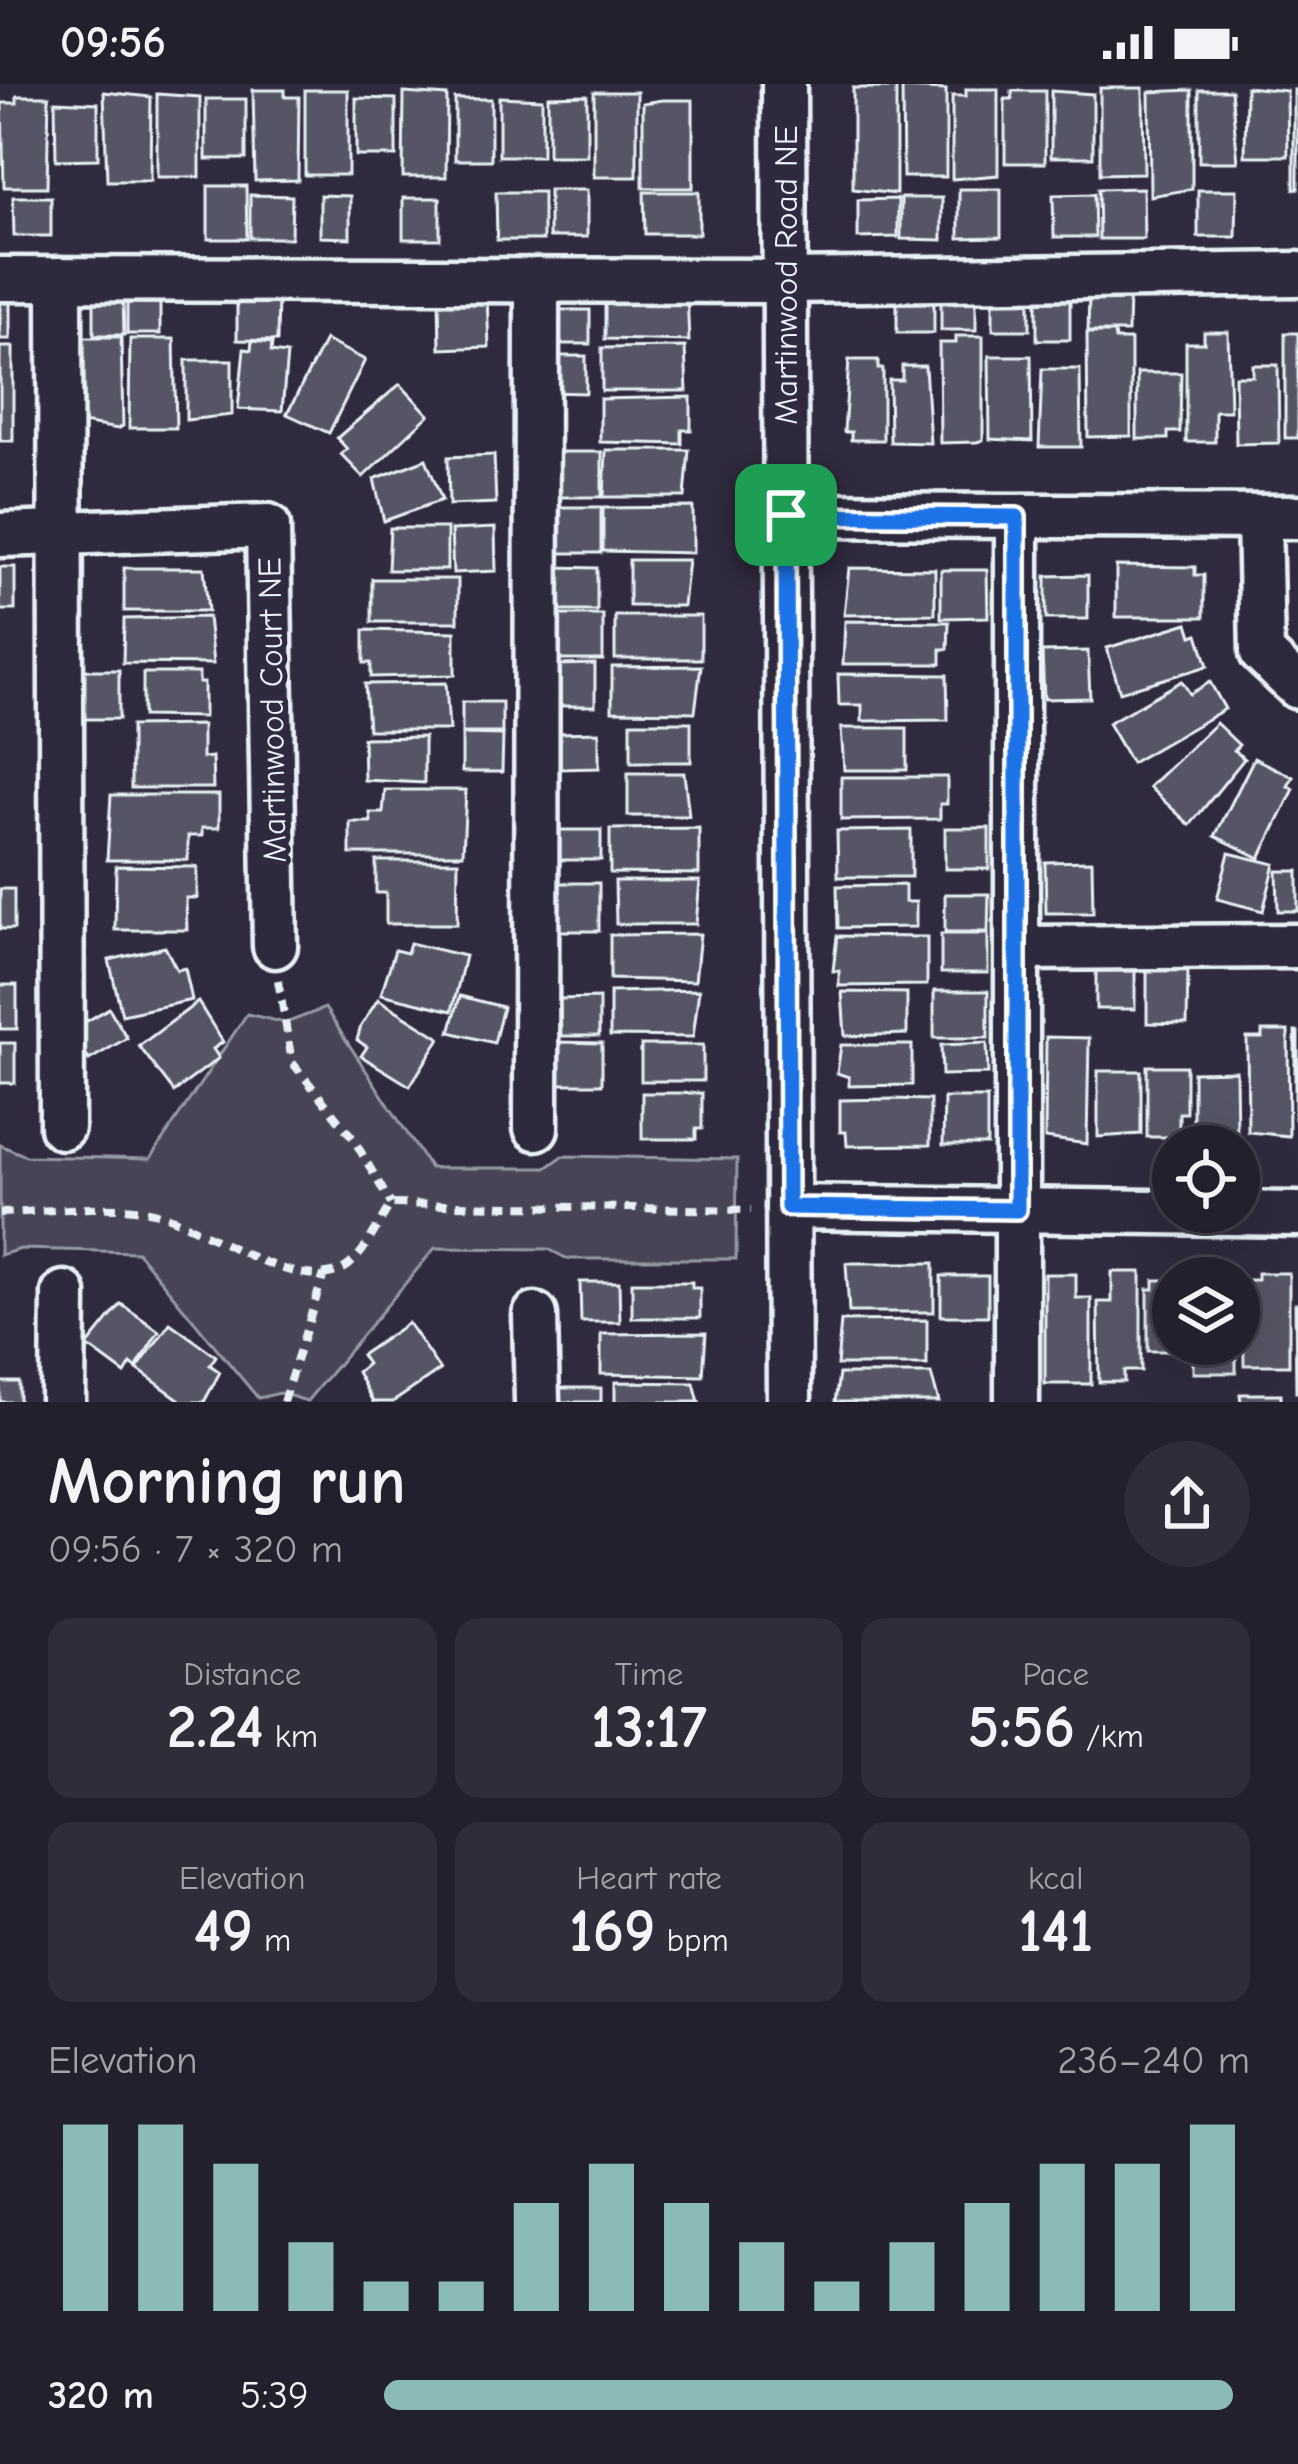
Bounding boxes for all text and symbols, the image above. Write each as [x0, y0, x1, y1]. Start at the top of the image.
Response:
text: 09:56 [60, 16, 166, 68]
street label: Martinwood Road NE [767, 125, 805, 425]
pin [735, 464, 837, 566]
icon: arrive [753, 482, 819, 548]
street label: Martinwood Court NE [250, 557, 294, 863]
map controls [1152, 1125, 1260, 1365]
button: locate [1152, 1125, 1260, 1233]
button: layers [1152, 1257, 1260, 1365]
button: share [1124, 1441, 1250, 1567]
text: Morning run [48, 1444, 406, 1520]
text: 09:56 · 7 × 320 m [48, 1527, 343, 1572]
text: Distance [183, 1655, 301, 1693]
text: Time [615, 1655, 683, 1693]
text: Pace [1022, 1655, 1089, 1693]
text: 2.24 [167, 1693, 264, 1762]
text: 13:17 [591, 1693, 707, 1762]
text: 5:56 [968, 1693, 1075, 1762]
text: km [264, 1717, 318, 1755]
text: /km [1075, 1717, 1144, 1755]
text: Elevation [179, 1859, 306, 1897]
text: Heart rate [576, 1859, 722, 1897]
text: kcal [1028, 1859, 1083, 1897]
text: 49 [193, 1897, 253, 1966]
text: 169 [569, 1897, 655, 1966]
text: 141 [1018, 1897, 1093, 1966]
text: m [253, 1921, 291, 1959]
text: bpm [655, 1921, 729, 1959]
text: Elevation [48, 2038, 197, 2083]
text: 236–240 m [1057, 2038, 1250, 2083]
text: 320 m [48, 2373, 154, 2418]
text: 5:39 [240, 2373, 309, 2418]

